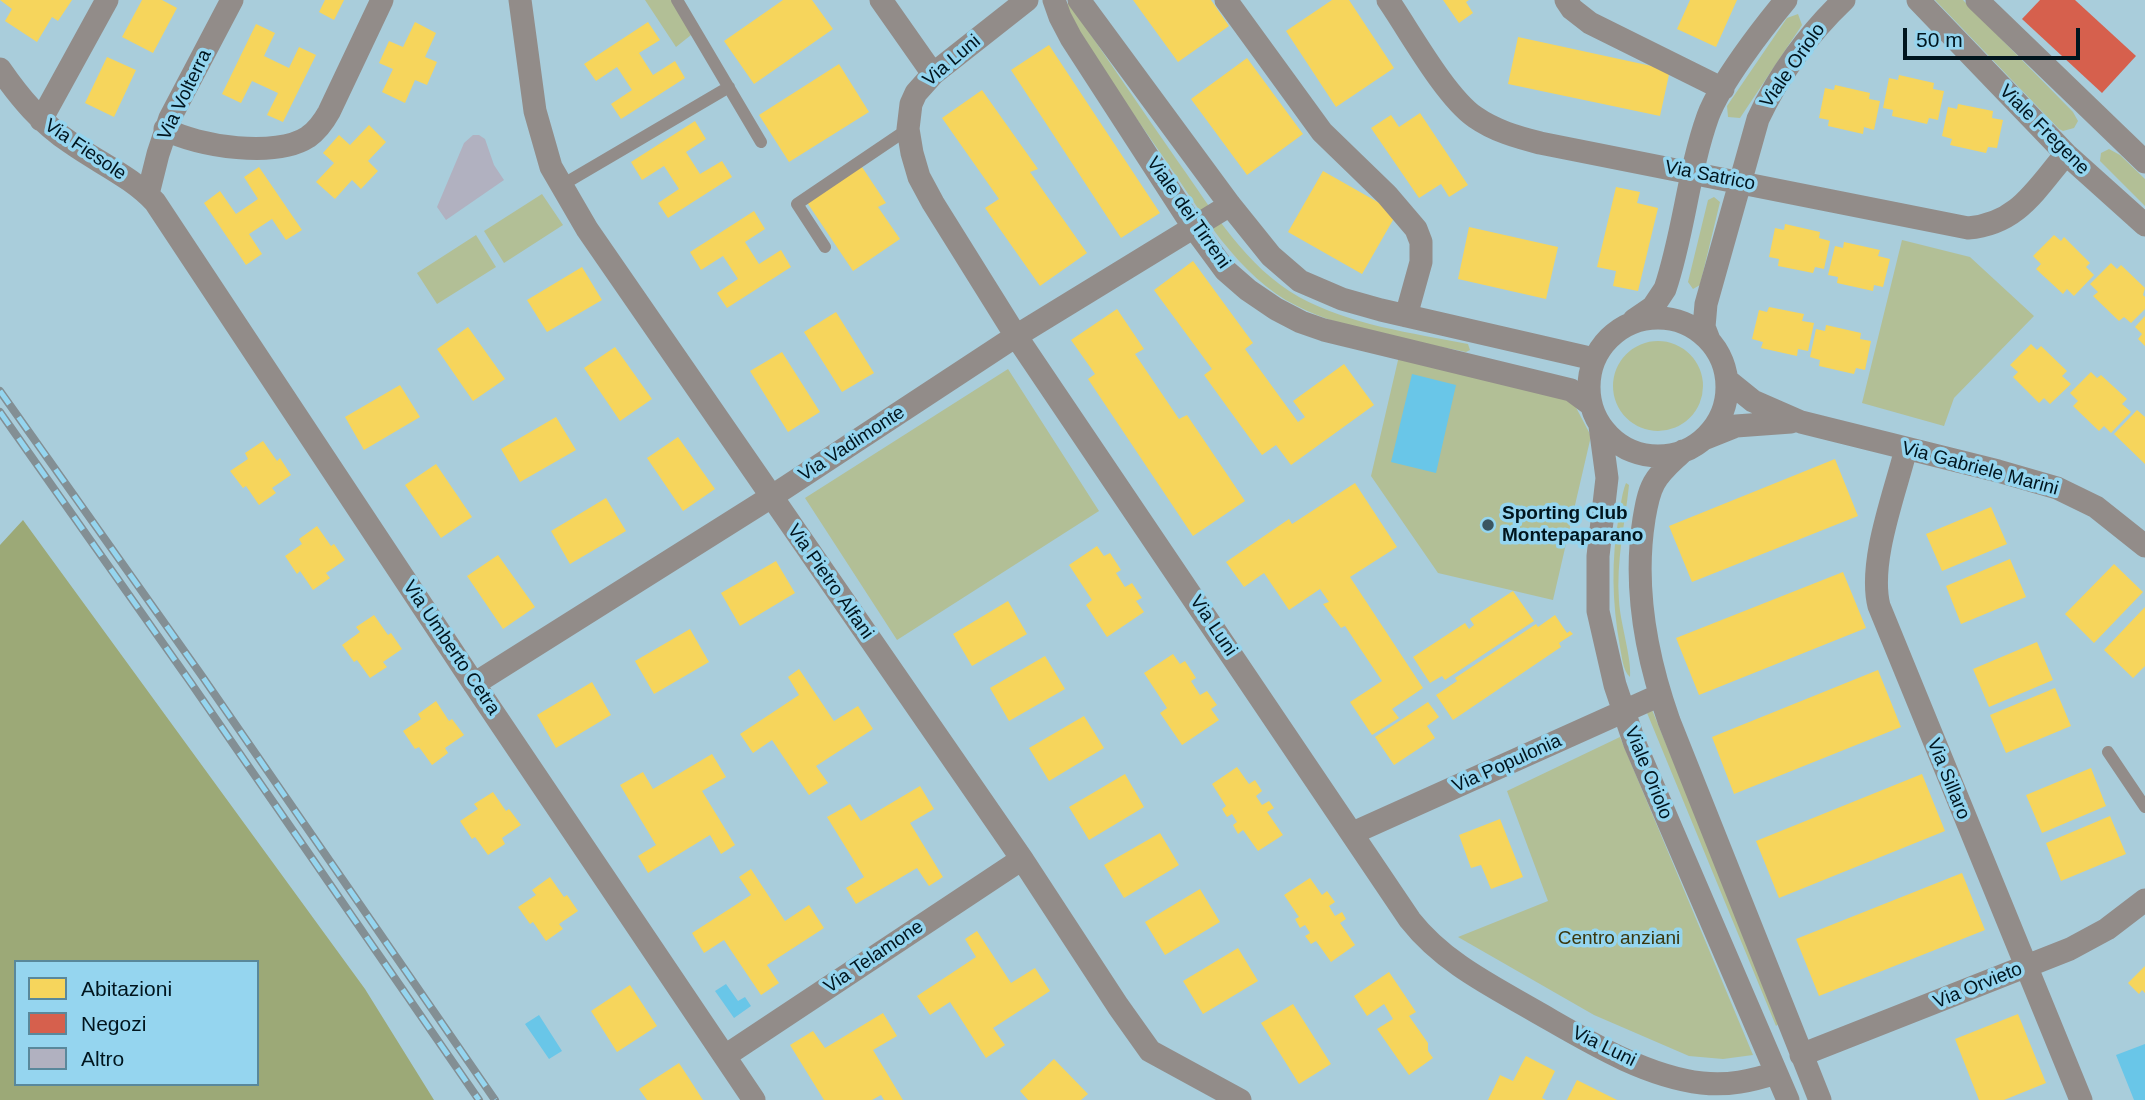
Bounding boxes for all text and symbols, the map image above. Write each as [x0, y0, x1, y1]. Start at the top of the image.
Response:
scale bar [1907, 14, 2084, 58]
street label: Viale Oriolo [1756, 19, 1830, 113]
text: 50 m [1916, 28, 1963, 51]
street label: Via Luni [919, 30, 985, 92]
street label: Via Volterra [153, 46, 217, 144]
street label: Viale Fregene [1994, 80, 2094, 180]
street label: Via Fiesole [40, 114, 130, 186]
street label: Viale dei Tirreni [1141, 153, 1235, 273]
street label: Via Satrico [1663, 156, 1757, 196]
street label: Via Vadimonte [795, 401, 909, 487]
street label: Via Gabriele Marini [1899, 437, 2061, 501]
place label: Sporting Club Montepaparano [1502, 503, 1643, 547]
marker: Sporting Club Montepaparano [1480, 517, 1496, 533]
street label: Via Pietro Alfani [782, 520, 878, 644]
street label: Via Umberto Cetra [398, 577, 504, 719]
street label: Via Luni [1184, 591, 1242, 661]
street label: Viale Oriolo [1619, 723, 1677, 823]
street label: Via Populonia [1449, 730, 1565, 798]
street label: Via Sillaro [1921, 735, 1975, 823]
street label: Via Telamone [820, 915, 928, 999]
park label: Centro anziani [1558, 928, 1680, 950]
street label: Via Orvieto [1930, 958, 2026, 1014]
legend [14, 960, 259, 1086]
text: Abitazioni [81, 977, 172, 1000]
text: Negozi [81, 1012, 146, 1035]
street label: Via Luni [1568, 1022, 1640, 1072]
text: Altro [81, 1047, 124, 1070]

